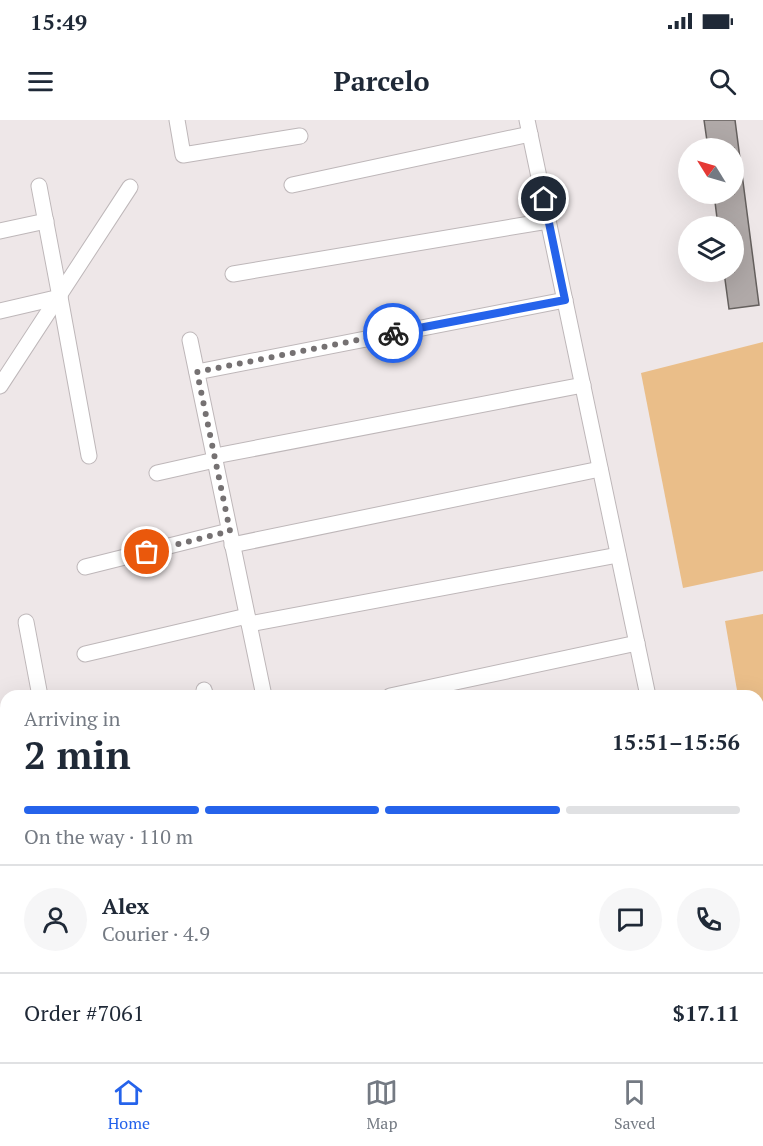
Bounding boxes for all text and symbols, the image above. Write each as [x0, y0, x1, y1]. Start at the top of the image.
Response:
text: 15:49 [30, 7, 87, 36]
text: Parcelo [334, 63, 429, 99]
icon: menu [24, 65, 57, 98]
icon: search [706, 65, 739, 98]
north arrow [678, 138, 744, 204]
map controls [678, 138, 744, 282]
pin [518, 173, 569, 224]
icon: home [527, 182, 560, 215]
button: layers [678, 216, 744, 282]
courier [363, 303, 423, 363]
icon: bike [377, 317, 410, 350]
pin [121, 526, 172, 577]
icon: bag [130, 535, 163, 568]
text: Arriving in [24, 705, 120, 732]
text: 15:51–15:56 [612, 727, 740, 756]
text: 2 min [24, 728, 131, 780]
text: On the way · 110 m [24, 823, 193, 850]
button: person [24, 888, 87, 951]
button: chat [599, 888, 662, 951]
button: phone [677, 888, 740, 951]
text: Alex [102, 891, 149, 920]
text: Courier · 4.9 [102, 920, 210, 947]
text: Order #7061 [24, 998, 144, 1027]
text: $17.11 [673, 998, 740, 1027]
tab: Home [108, 1076, 150, 1134]
tab: Map [365, 1076, 398, 1134]
tab: Saved [614, 1076, 655, 1134]

